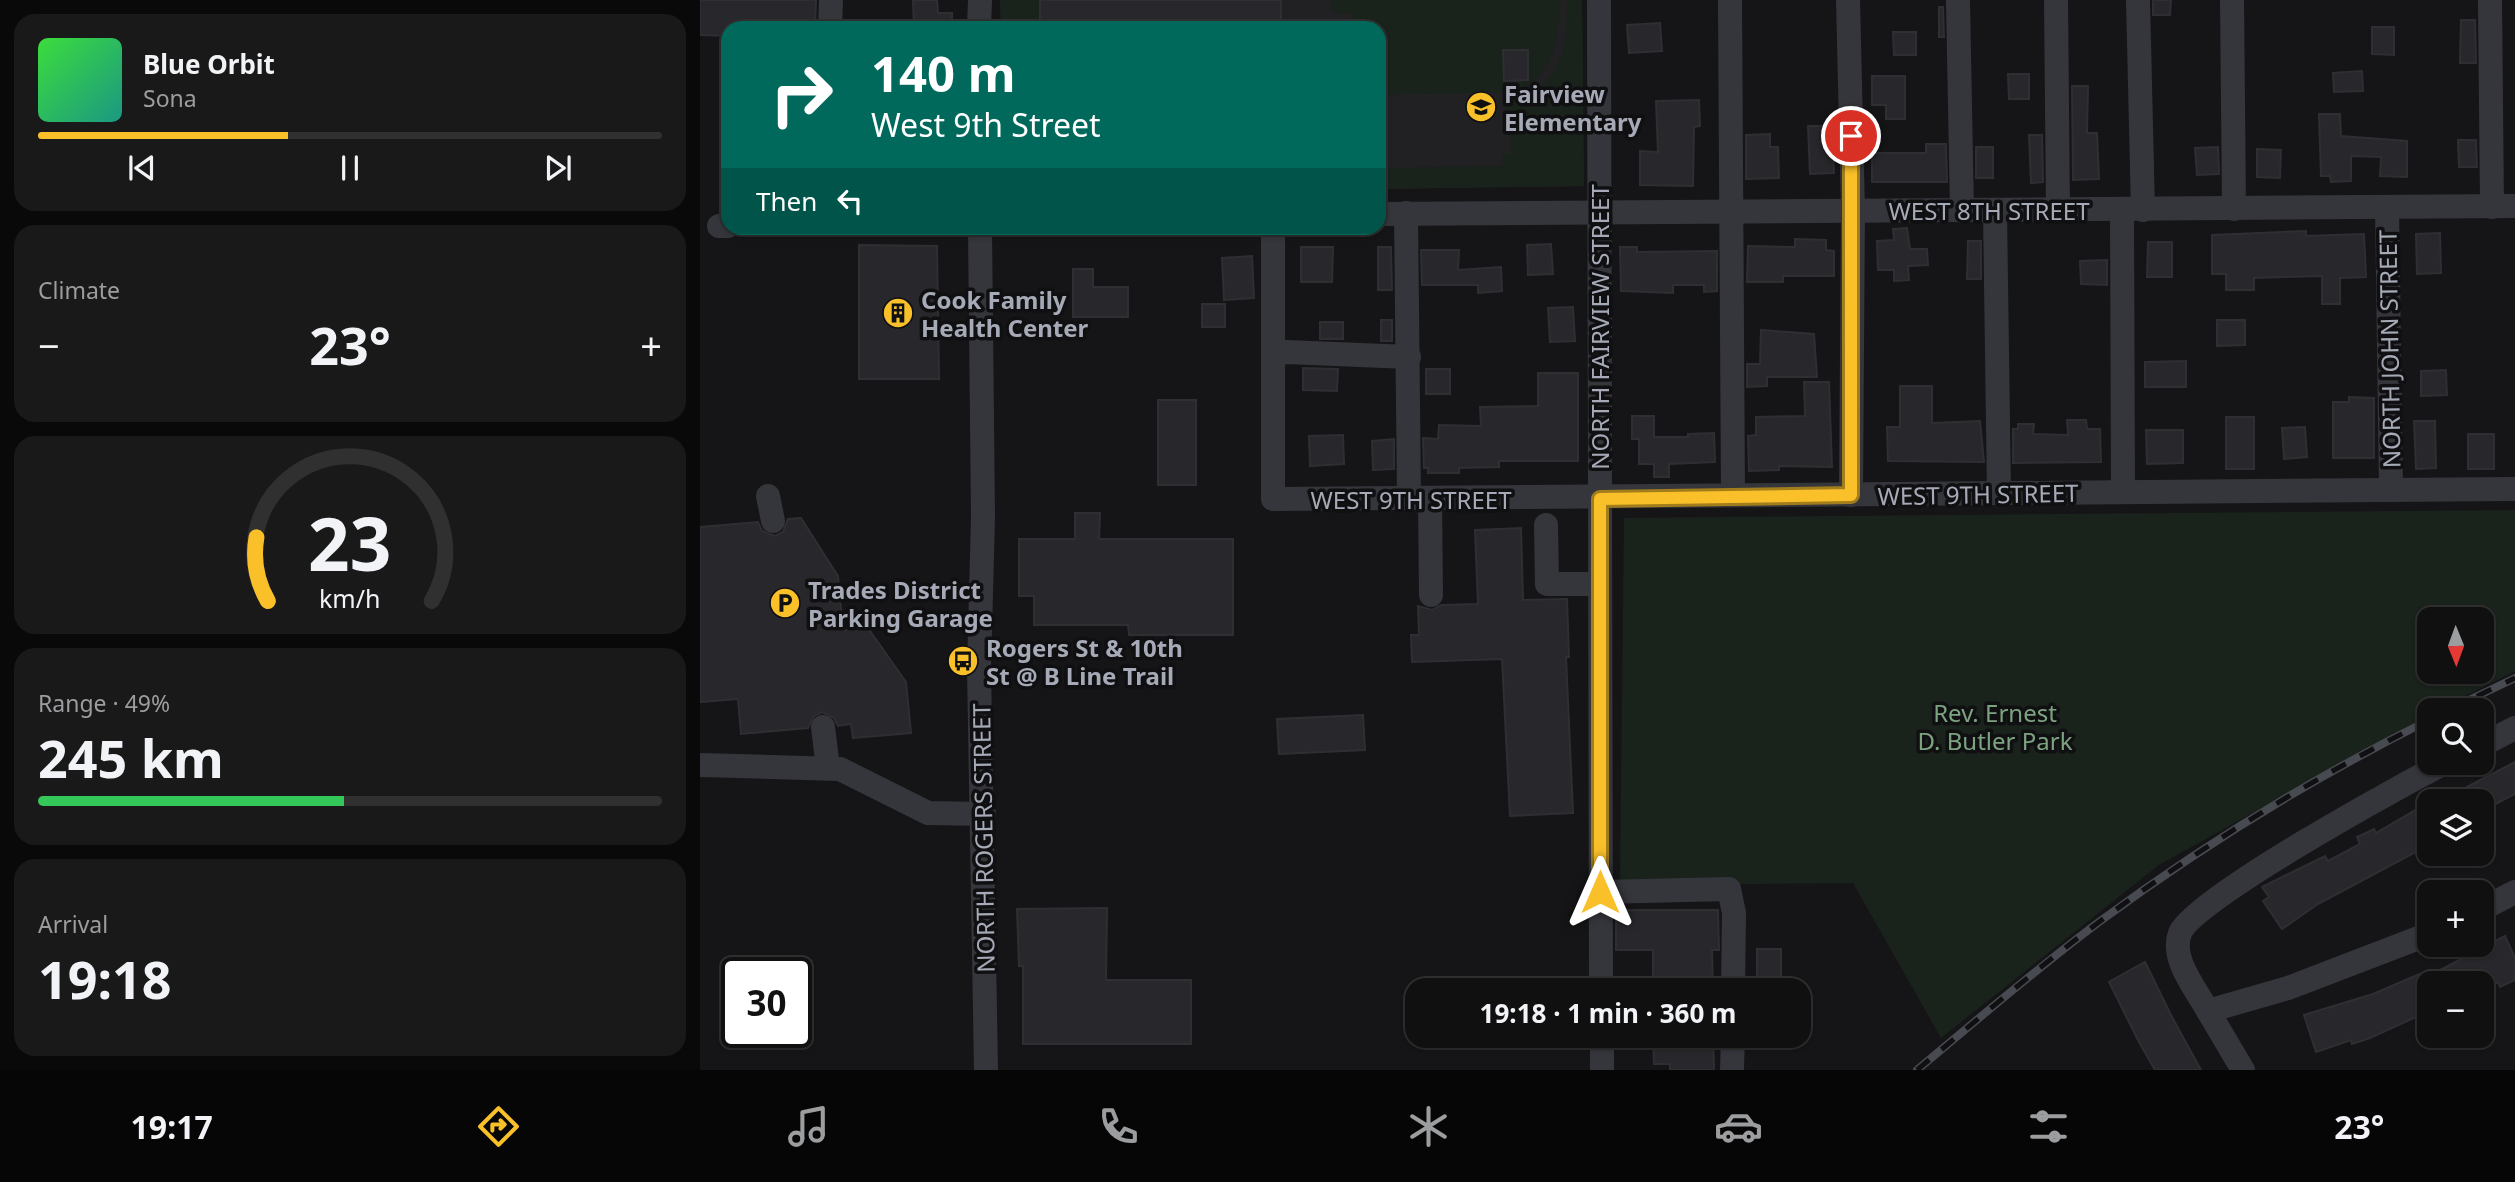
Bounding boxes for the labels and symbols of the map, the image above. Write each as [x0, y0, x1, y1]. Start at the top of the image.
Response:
place label: Fairview Elementary [1504, 77, 1642, 138]
school or university icon: Fairview Elementary [1464, 90, 1498, 124]
pin [1821, 106, 1881, 166]
street label: NORTH FAIRVIEW STREET [1583, 184, 1616, 470]
street label: WEST 8TH STREET [1889, 194, 2090, 227]
street label: NORTH JOHN STREET [2370, 229, 2408, 468]
place label: Cook Family Health Center [921, 283, 1089, 344]
building icon: Cook Family Health Center [881, 296, 915, 330]
street label: WEST 9TH STREET [1877, 476, 2079, 512]
street label: WEST 9TH STREET [1311, 483, 1512, 516]
place label: Trades District Parking Garage [808, 573, 993, 634]
parking icon: Trades District Parking Garage [768, 586, 802, 620]
north arrow [2417, 607, 2494, 684]
place label: Rogers St & 10th St @ B Line Trail [986, 631, 1183, 692]
bus stop icon: Rogers St & 10th St @ B Line Trail [946, 644, 980, 678]
park label: Rev. Ernest D. Butler Park [1918, 696, 2073, 757]
street label: NORTH ROGERS STREET [964, 702, 1002, 973]
position arrow [1563, 855, 1637, 929]
speed limit sign: 30 [721, 957, 812, 1048]

